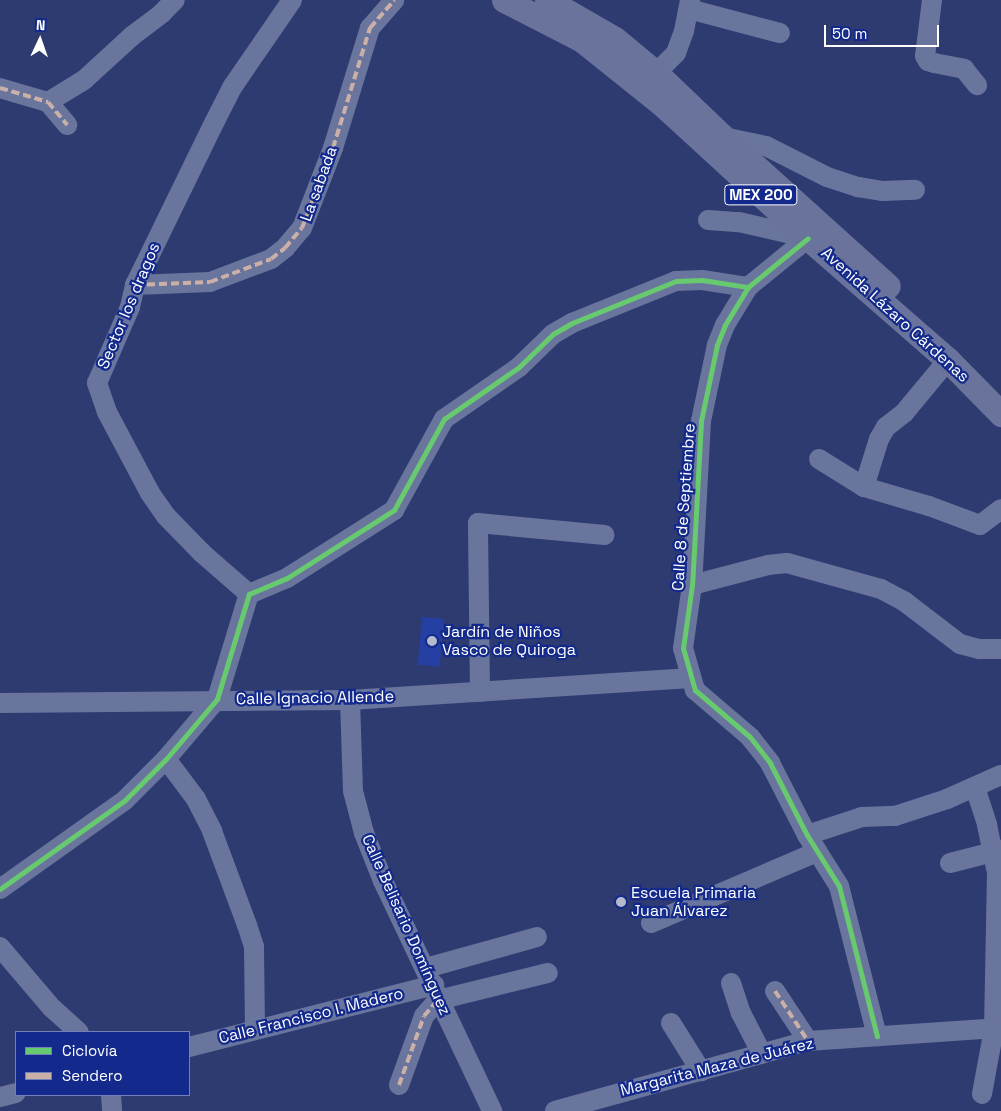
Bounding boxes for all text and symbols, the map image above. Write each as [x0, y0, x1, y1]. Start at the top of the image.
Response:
north arrow [15, 15, 65, 65]
scale bar [826, 15, 941, 47]
text: N [36, 16, 46, 34]
text: 50 m [832, 24, 867, 43]
street label: La sabada [297, 144, 341, 224]
road number: MEX 200 [724, 182, 798, 208]
street label: Sector los dragos [94, 240, 164, 372]
street label: Avenida Lázaro Cárdenas [817, 243, 973, 387]
street label: Calle 8 de Septiembre [669, 422, 699, 592]
place label: Jardín de Niños Vasco de Quiroga [442, 622, 576, 660]
marker: Jardín de Niños Vasco de Quiroga [426, 635, 438, 647]
street label: Calle Ignacio Allende [236, 687, 394, 709]
street label: Calle Belisario Domínguez [357, 832, 455, 1018]
place label: Escuela Primaria Juan Álvarez [631, 883, 756, 921]
marker: Escuela Primaria Juan Álvarez [615, 896, 627, 908]
street label: Calle Francisco I. Madero [216, 984, 406, 1048]
legend [15, 1031, 190, 1096]
street label: Margarita Maza de Juárez [618, 1034, 816, 1100]
text: Ciclovía [62, 1041, 117, 1060]
text: Sendero [62, 1066, 122, 1085]

